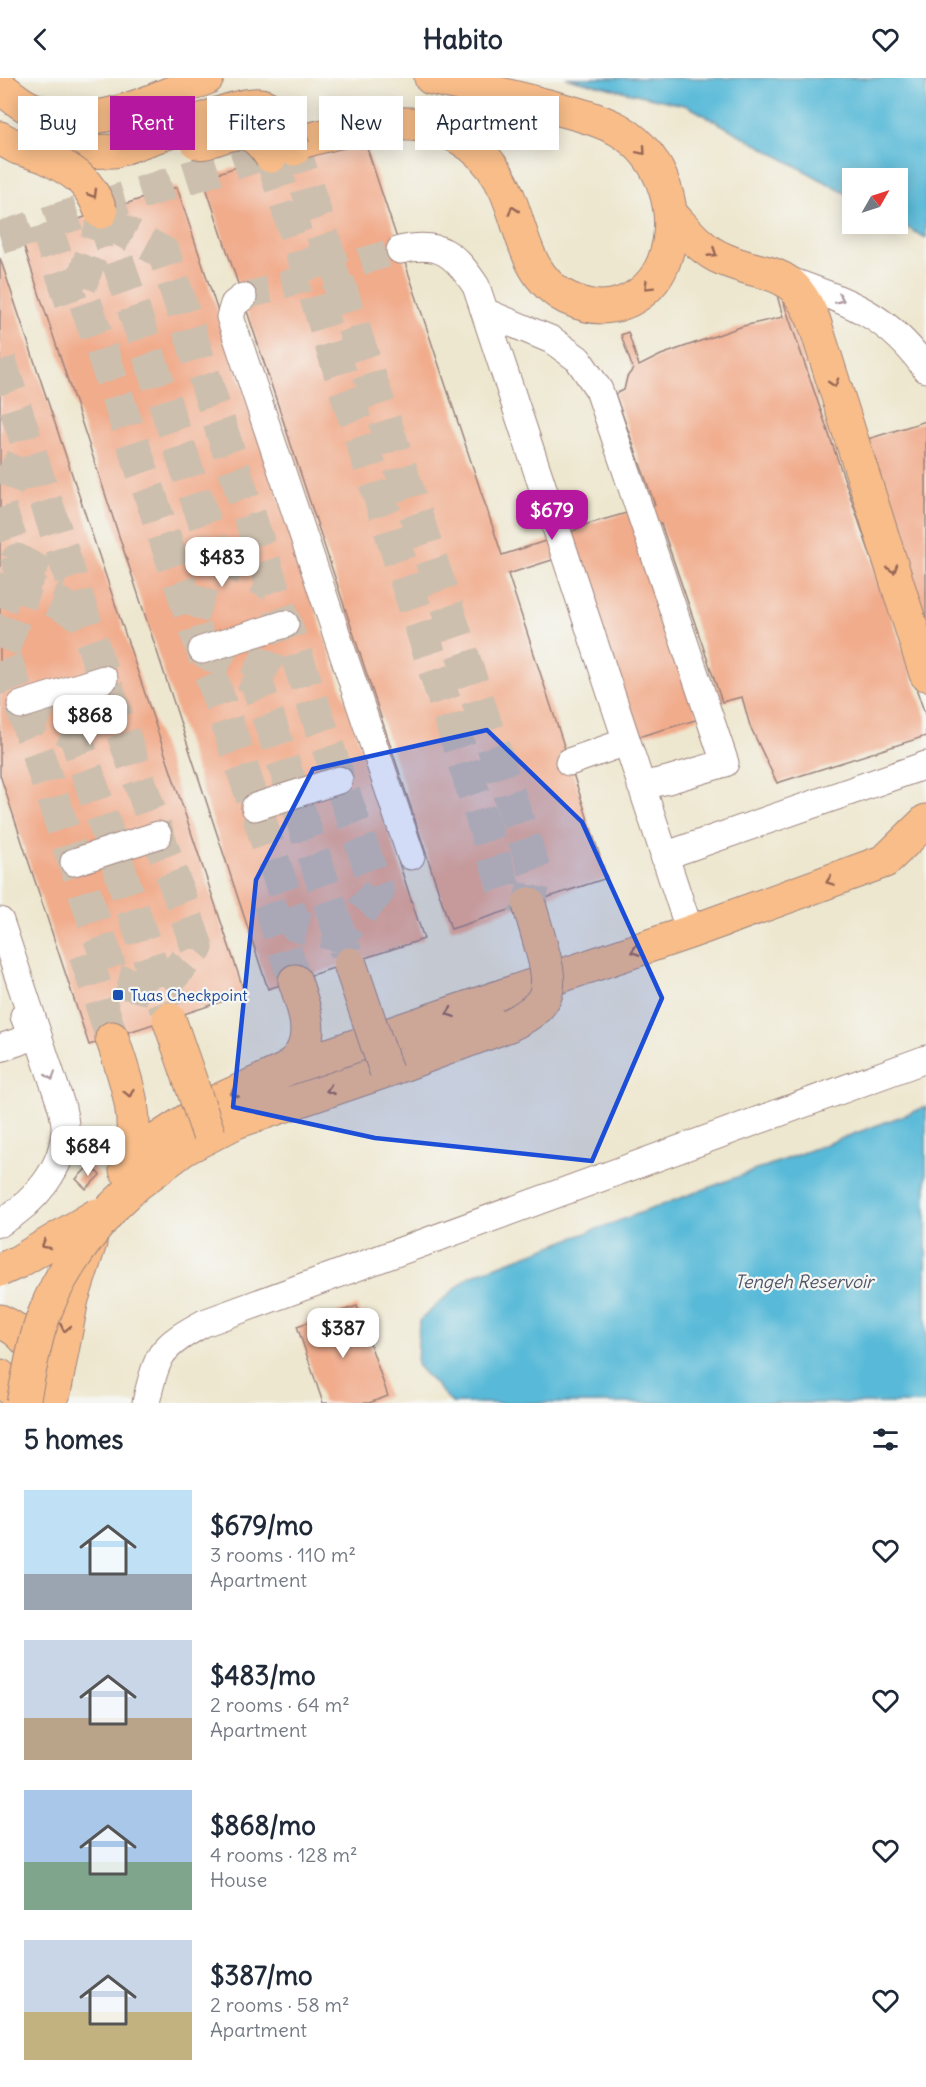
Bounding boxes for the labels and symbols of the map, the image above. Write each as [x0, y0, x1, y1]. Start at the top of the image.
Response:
one-way arrow [635, 144, 646, 155]
north arrow [842, 168, 908, 234]
one-way arrow [85, 188, 97, 198]
one-way arrow [507, 205, 520, 216]
one-way arrow [706, 245, 717, 256]
one-way arrow [644, 279, 655, 290]
one-way arrow [833, 292, 844, 304]
one-way arrow [826, 377, 839, 388]
pin: $679 [516, 490, 588, 541]
pin: $483 [186, 537, 258, 588]
one-way arrow [885, 563, 898, 574]
pin: $868 [54, 695, 126, 746]
one-way arrow [825, 874, 836, 886]
one-way arrow [630, 943, 641, 956]
place label: Tuas Checkpoint [130, 985, 248, 1005]
marker: Tuas Checkpoint [111, 988, 125, 1002]
one-way arrow [445, 1006, 456, 1019]
one-way arrow [44, 1070, 56, 1081]
one-way arrow [325, 1083, 336, 1095]
one-way arrow [229, 1086, 240, 1098]
one-way arrow [122, 1088, 135, 1098]
pin: $684 [52, 1126, 124, 1177]
one-way arrow [41, 1238, 51, 1250]
water label: Tengeh Reservoir [735, 1270, 876, 1293]
pin: $387 [307, 1308, 379, 1359]
one-way arrow [60, 1323, 73, 1333]

